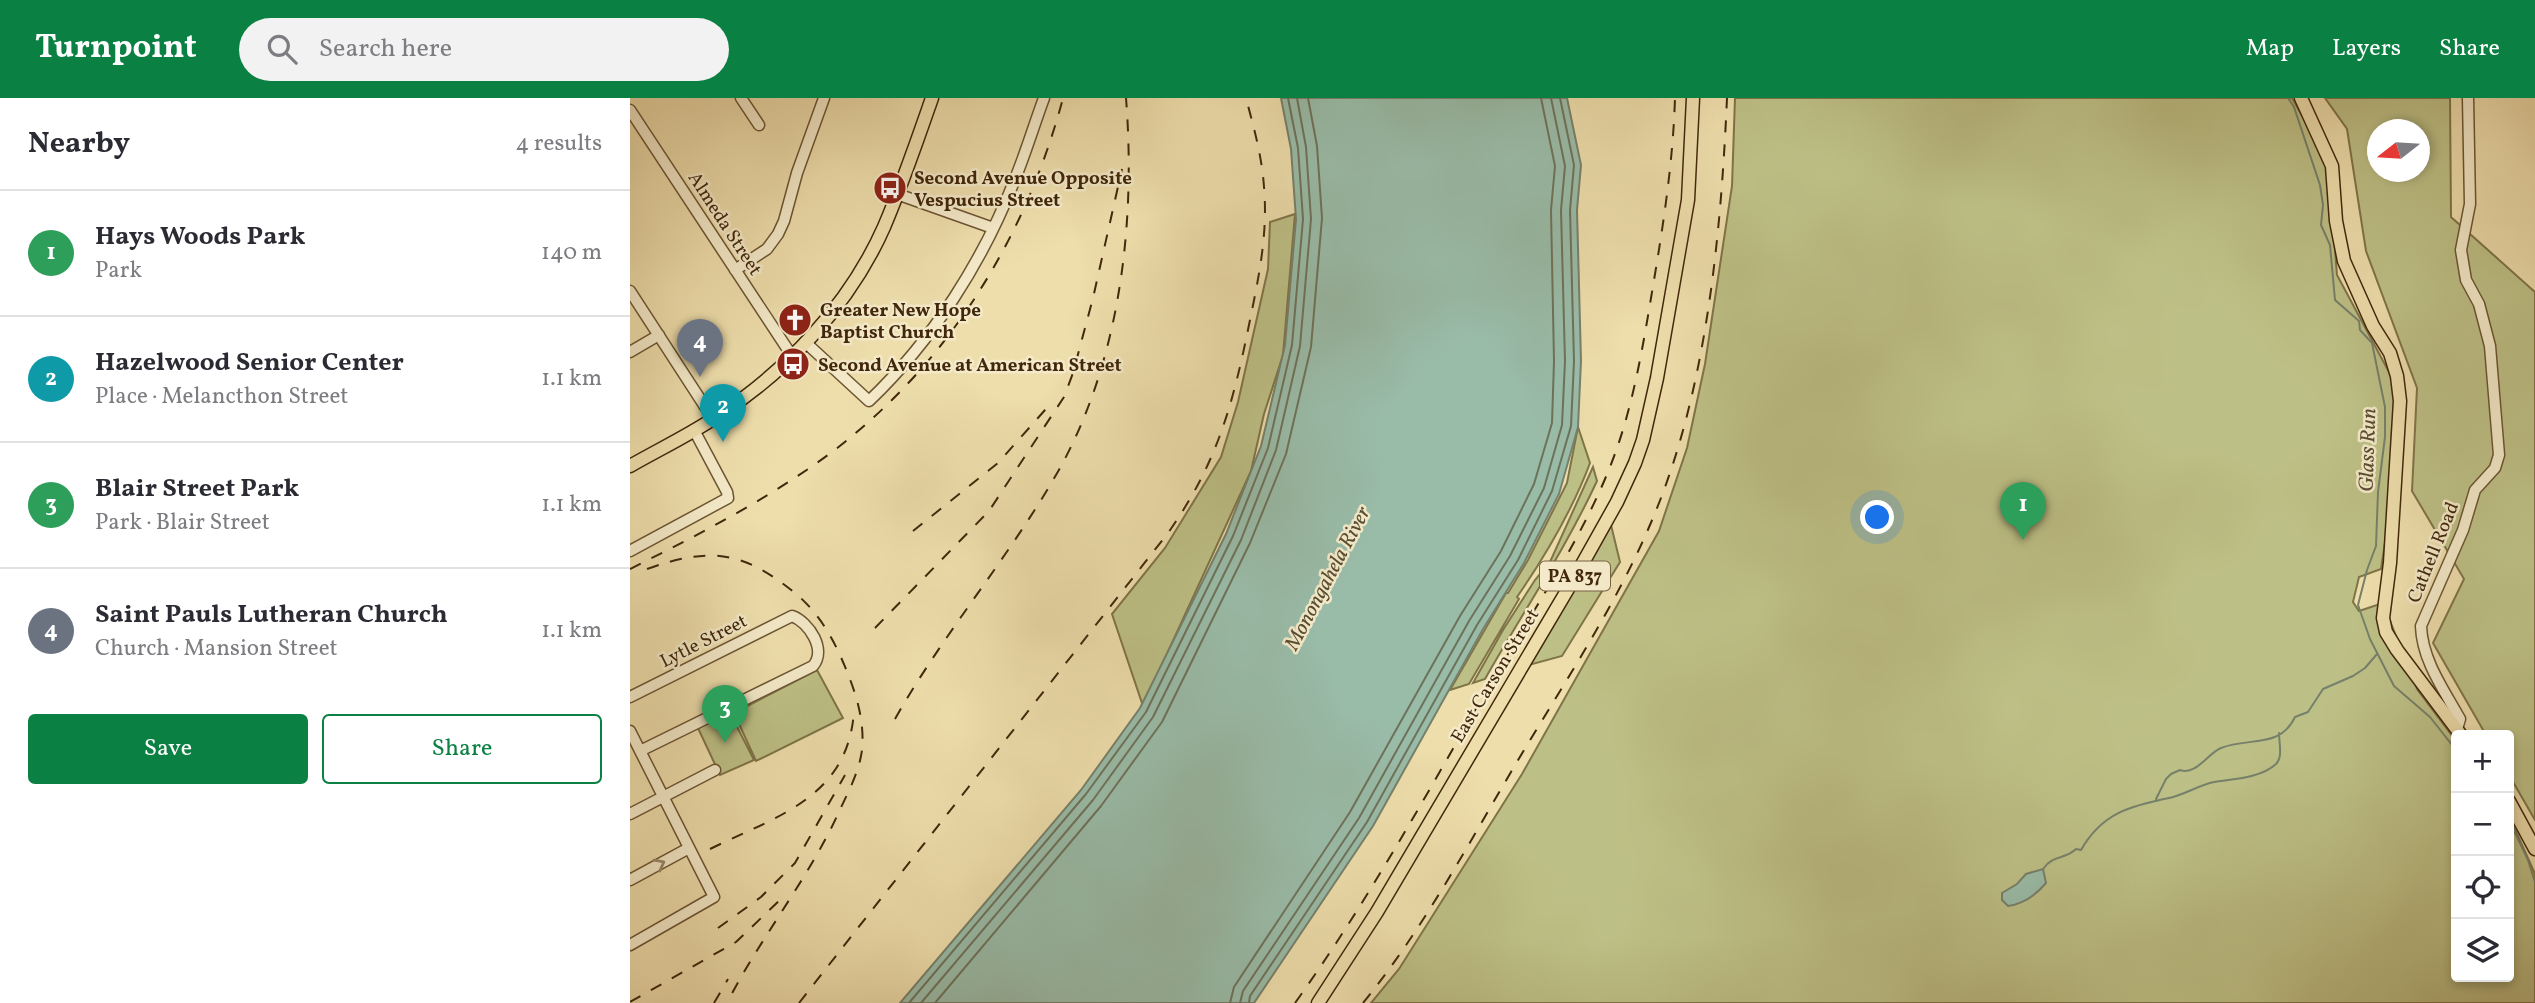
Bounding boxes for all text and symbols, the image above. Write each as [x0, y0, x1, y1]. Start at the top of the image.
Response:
search box [239, 18, 729, 81]
text: Turnpoint [35, 26, 197, 72]
icon: search [263, 30, 301, 68]
text: Search here [319, 31, 452, 67]
text: Map [2246, 32, 2294, 66]
text: Layers [2332, 32, 2401, 66]
text: Share [2439, 32, 2500, 66]
north arrow [2367, 119, 2430, 182]
text: Nearby [28, 123, 130, 165]
text: 4 results [516, 128, 602, 160]
place label: Second Avenue Opposite Vespucius Street [914, 166, 1132, 214]
street label: Almeda Street [681, 167, 768, 281]
bus stop icon: Second Avenue Opposite Vespucius Street [871, 169, 909, 207]
text: Hays Woods Park [95, 219, 306, 255]
text: 1 [46, 237, 56, 269]
text: 140 m [541, 237, 602, 269]
text: Park [95, 255, 142, 287]
place label: Greater New Hope Baptist Church [820, 298, 981, 346]
church icon: Greater New Hope Baptist Church [776, 301, 814, 339]
pin: 4 [677, 319, 723, 377]
text: Hazelwood Senior Center [95, 345, 404, 381]
bus stop icon: Second Avenue at American Street [774, 345, 812, 383]
place label: Second Avenue at American Street [818, 353, 1122, 379]
text: 2 [45, 363, 57, 395]
text: 1.1 km [541, 363, 602, 395]
text: Place · Melancthon Street [95, 381, 348, 413]
pin: 2 [700, 384, 746, 442]
water label: Glass Run [2353, 408, 2384, 492]
text: Blair Street Park [95, 471, 299, 507]
pin: 1 [2000, 482, 2046, 540]
text: 3 [45, 489, 57, 521]
text: 1.1 km [541, 489, 602, 521]
street label: Cathell Road [2402, 498, 2466, 607]
your location [1860, 500, 1894, 534]
water label: Monongahela River [1278, 502, 1378, 657]
text: Park · Blair Street [95, 507, 270, 539]
road number: PA 837 [1540, 562, 1610, 590]
text: Saint Pauls Lutheran Church [95, 597, 448, 633]
street label: East Carson Street [1445, 604, 1546, 748]
street label: Lytle Street [656, 609, 752, 675]
text: 4 [44, 615, 58, 647]
text: 1.1 km [541, 615, 602, 647]
text: Church · Mansion Street [95, 633, 338, 665]
pin: 3 [702, 685, 748, 743]
button: Save [28, 714, 308, 784]
button: Share [322, 714, 602, 784]
map controls [2451, 730, 2514, 982]
button: + [2451, 730, 2514, 793]
button: − [2451, 793, 2514, 856]
button: locate [2451, 856, 2514, 919]
one-way arrow [653, 859, 665, 872]
button: layers [2451, 919, 2514, 982]

